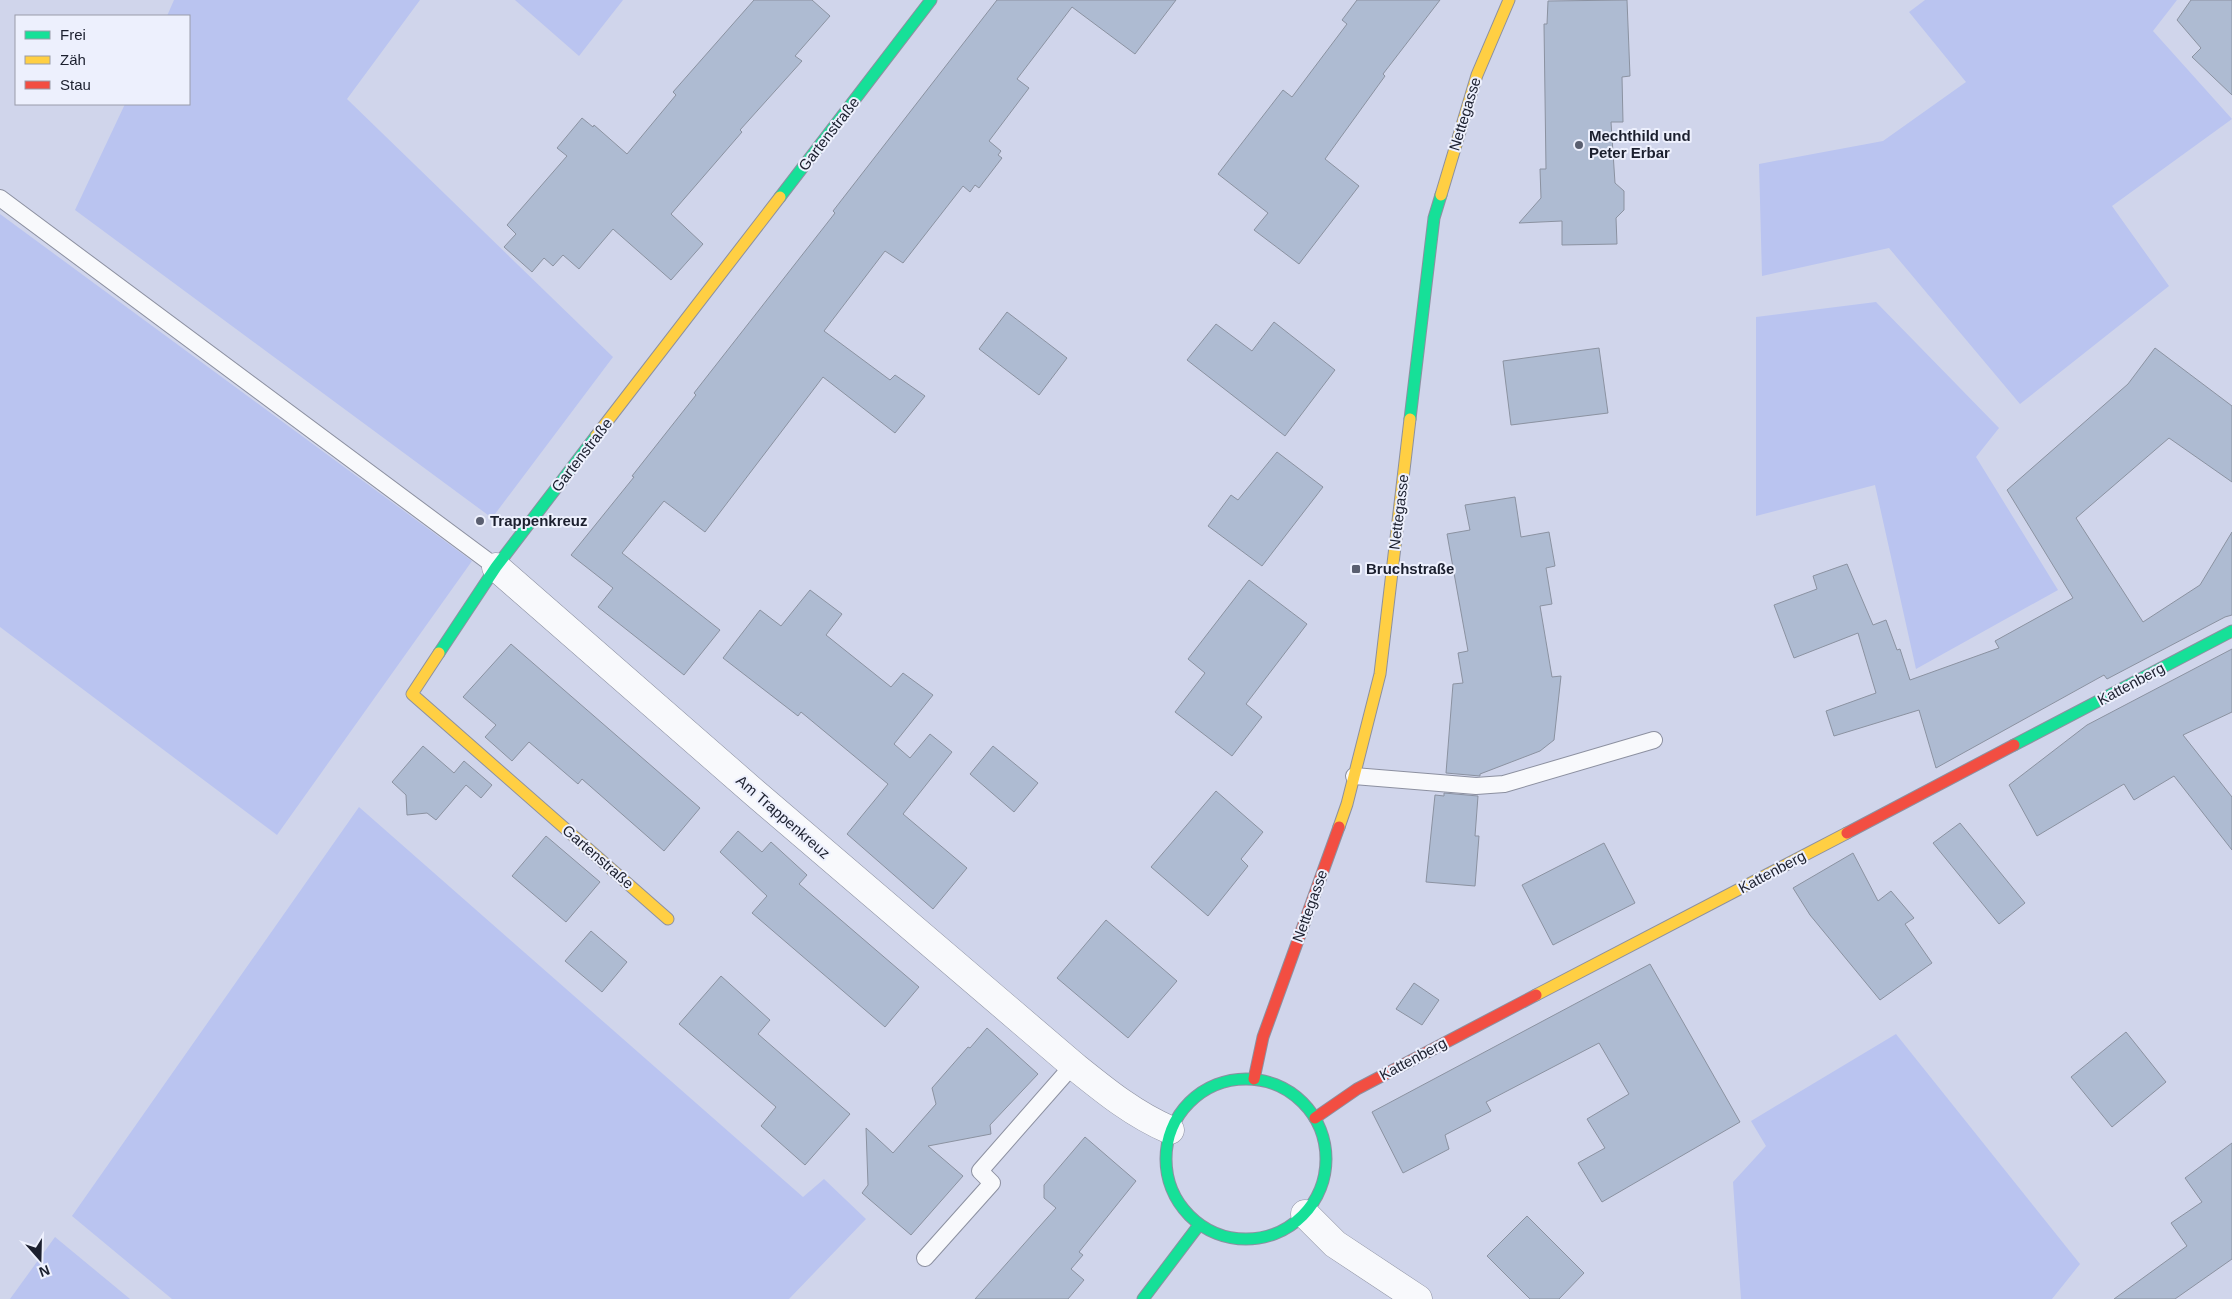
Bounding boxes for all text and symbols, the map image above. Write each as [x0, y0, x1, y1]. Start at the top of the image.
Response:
legend [15, 15, 190, 105]
text: Frei [60, 26, 86, 43]
text: Zäh [60, 51, 86, 68]
street label: Nettegasse [1445, 75, 1484, 153]
text: Stau [60, 76, 91, 93]
street label: Gartenstraße [795, 94, 863, 174]
place label: Mechthild und Peter Erbar [1589, 127, 1691, 161]
marker: Mechthild und Peter Erbar [1573, 139, 1585, 151]
street label: Gartenstraße [548, 415, 616, 495]
street label: Nettegasse [1385, 473, 1412, 551]
place label: Trappenkreuz [490, 512, 588, 529]
marker: Trappenkreuz [474, 515, 486, 527]
place label: Bruchstraße [1366, 560, 1454, 577]
marker: Bruchstraße [1350, 563, 1362, 575]
street label: Kattenberg [2094, 659, 2167, 708]
street label: Am Trappenkreuz [733, 771, 834, 862]
street label: Gartenstraße [559, 821, 637, 892]
street label: Kattenberg [1735, 847, 1808, 896]
street label: Nettegasse [1289, 867, 1330, 944]
street label: Kattenberg [1376, 1034, 1449, 1083]
north arrow [15, 1234, 65, 1284]
text: N [37, 1262, 52, 1280]

